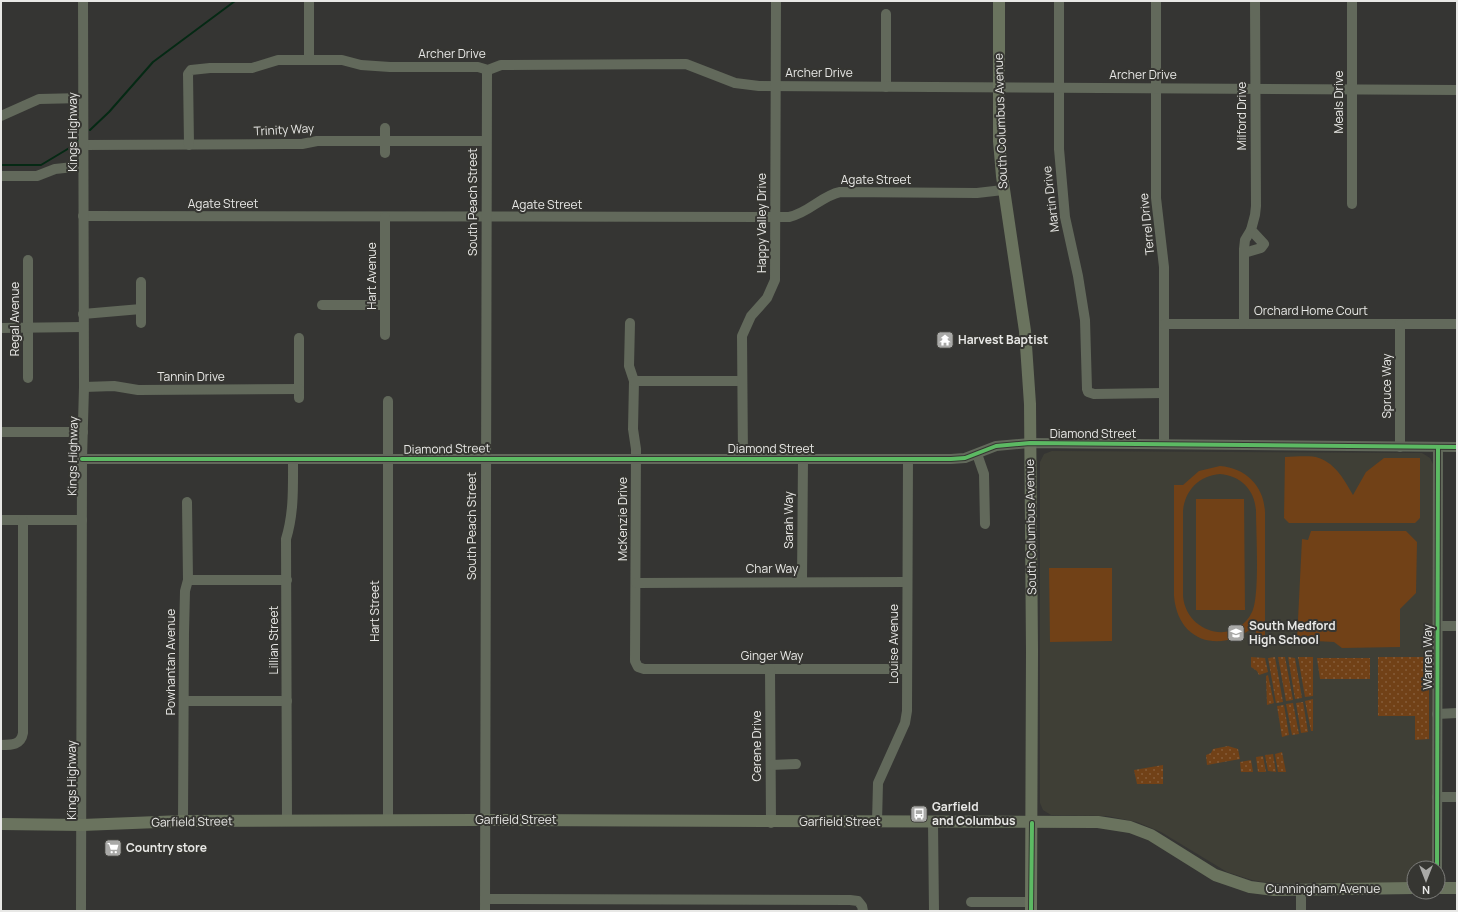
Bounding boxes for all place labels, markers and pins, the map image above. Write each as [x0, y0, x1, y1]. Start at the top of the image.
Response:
temple icon: Harvest Baptist [935, 330, 955, 350]
place label: Harvest Baptist [958, 331, 1048, 348]
place label: South Medford High School [1249, 617, 1336, 648]
school or university icon: South Medford High School [1226, 623, 1246, 643]
place label: Garfield and Columbus [932, 798, 1016, 829]
bus stop icon: Garfield and Columbus [909, 804, 929, 824]
supermarket icon: Country store [103, 838, 123, 858]
place label: Country store [126, 839, 207, 856]

